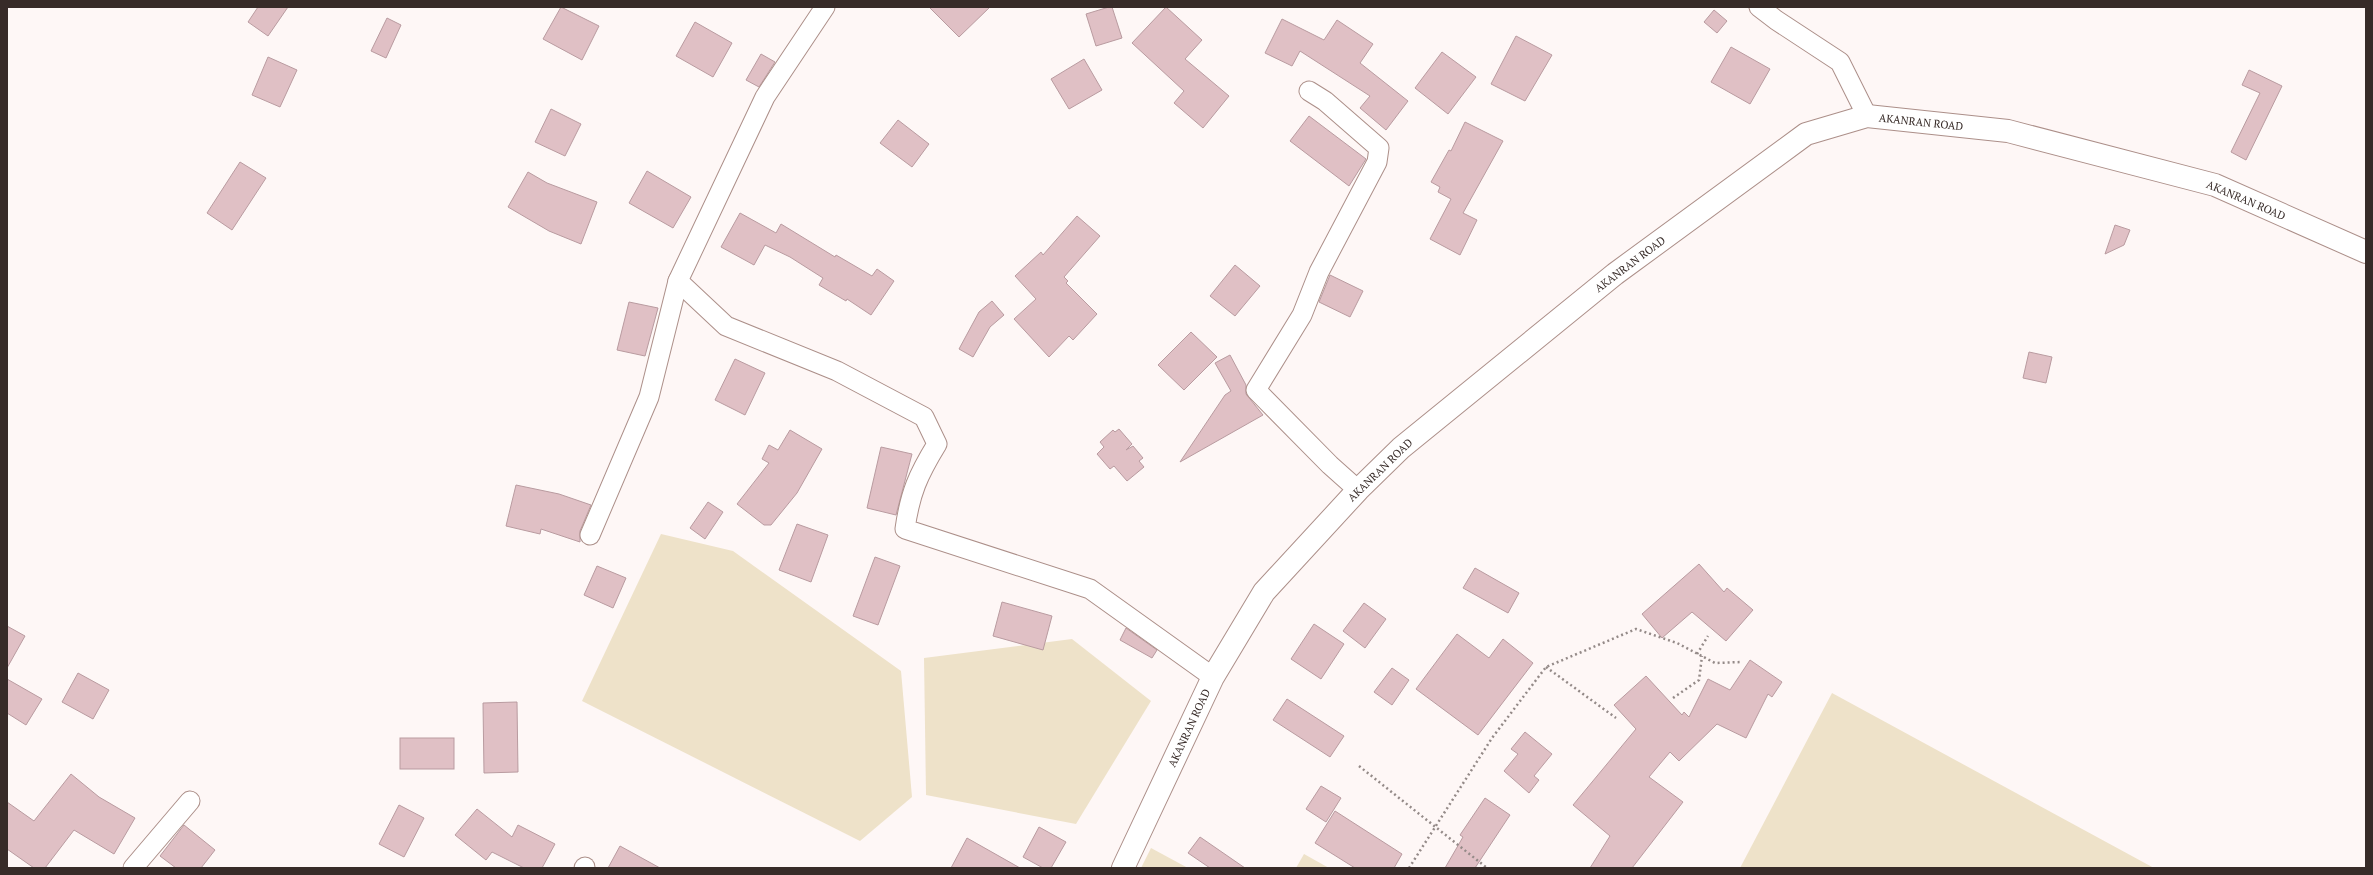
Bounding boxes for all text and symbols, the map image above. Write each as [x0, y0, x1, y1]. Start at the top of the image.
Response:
street label: AKANRAN ROAD [1878, 111, 1964, 133]
street label: AKANRAN ROAD [2204, 177, 2288, 223]
street label: AKANRAN ROAD [1592, 233, 1668, 295]
street label: AKANRAN ROAD [1345, 435, 1415, 504]
street label: AKANRAN ROAD [1165, 686, 1213, 769]

